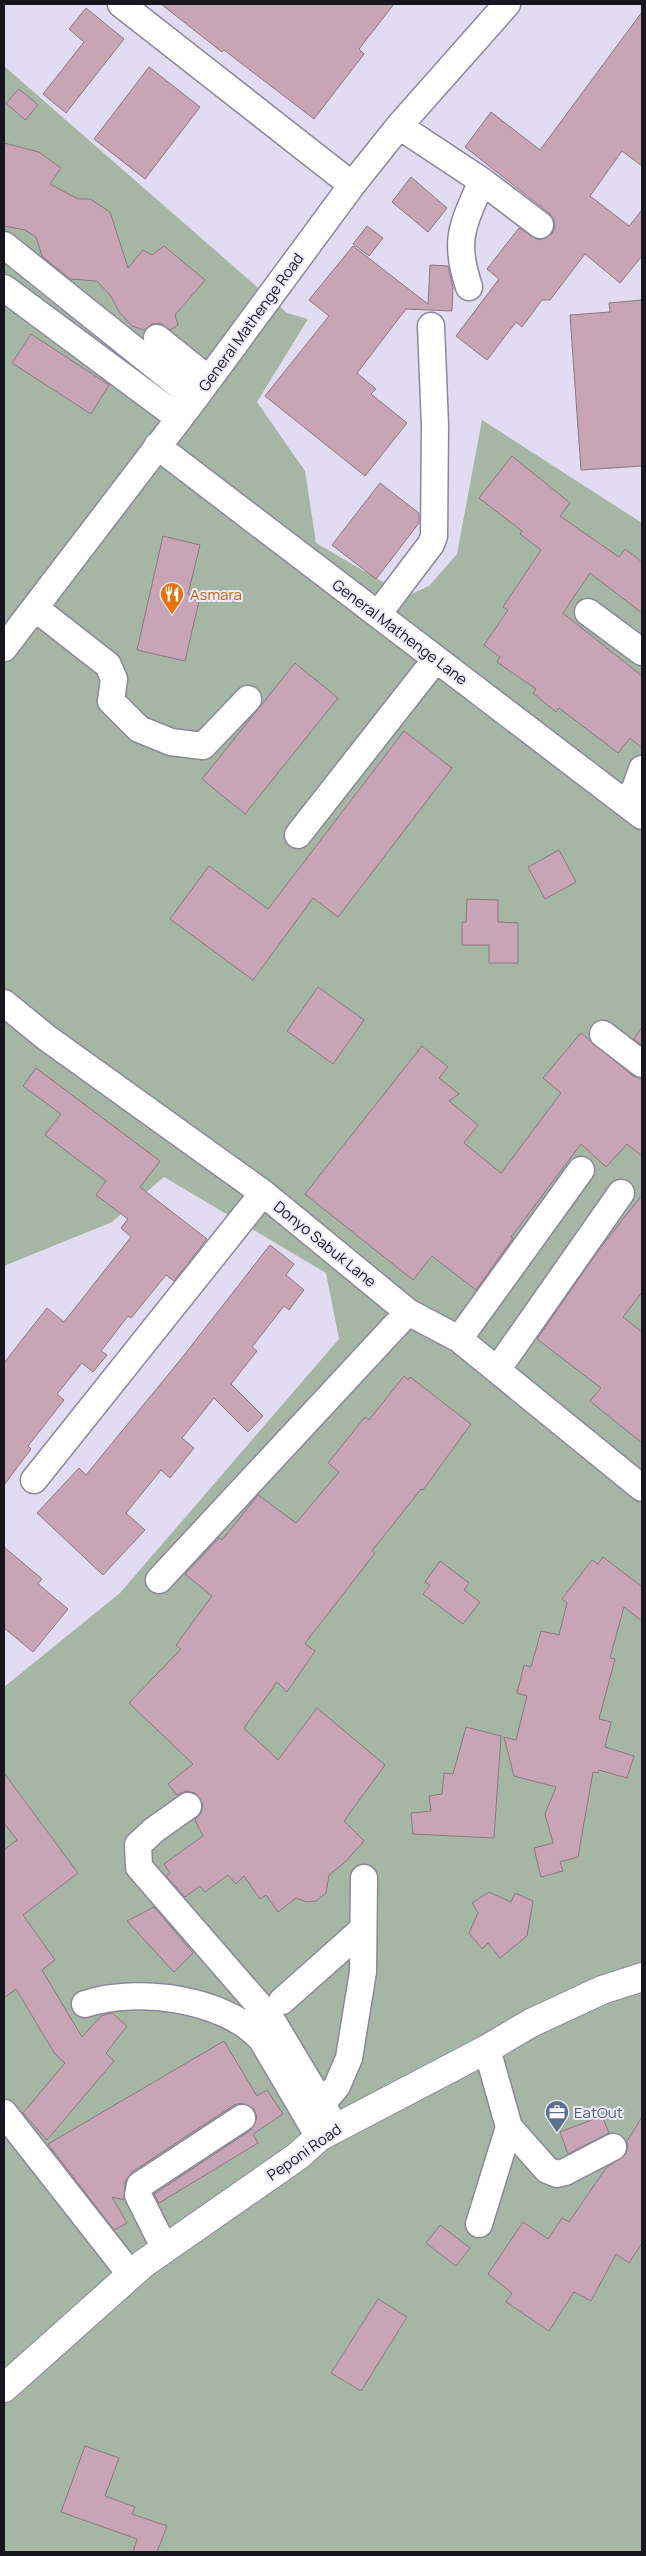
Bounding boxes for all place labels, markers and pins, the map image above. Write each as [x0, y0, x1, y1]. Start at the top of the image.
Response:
restaurant icon: Asmara [159, 581, 185, 615]
place label: Asmara [190, 584, 242, 605]
office icon: EatOut [544, 2099, 570, 2133]
place label: EatOut [574, 2102, 623, 2123]

